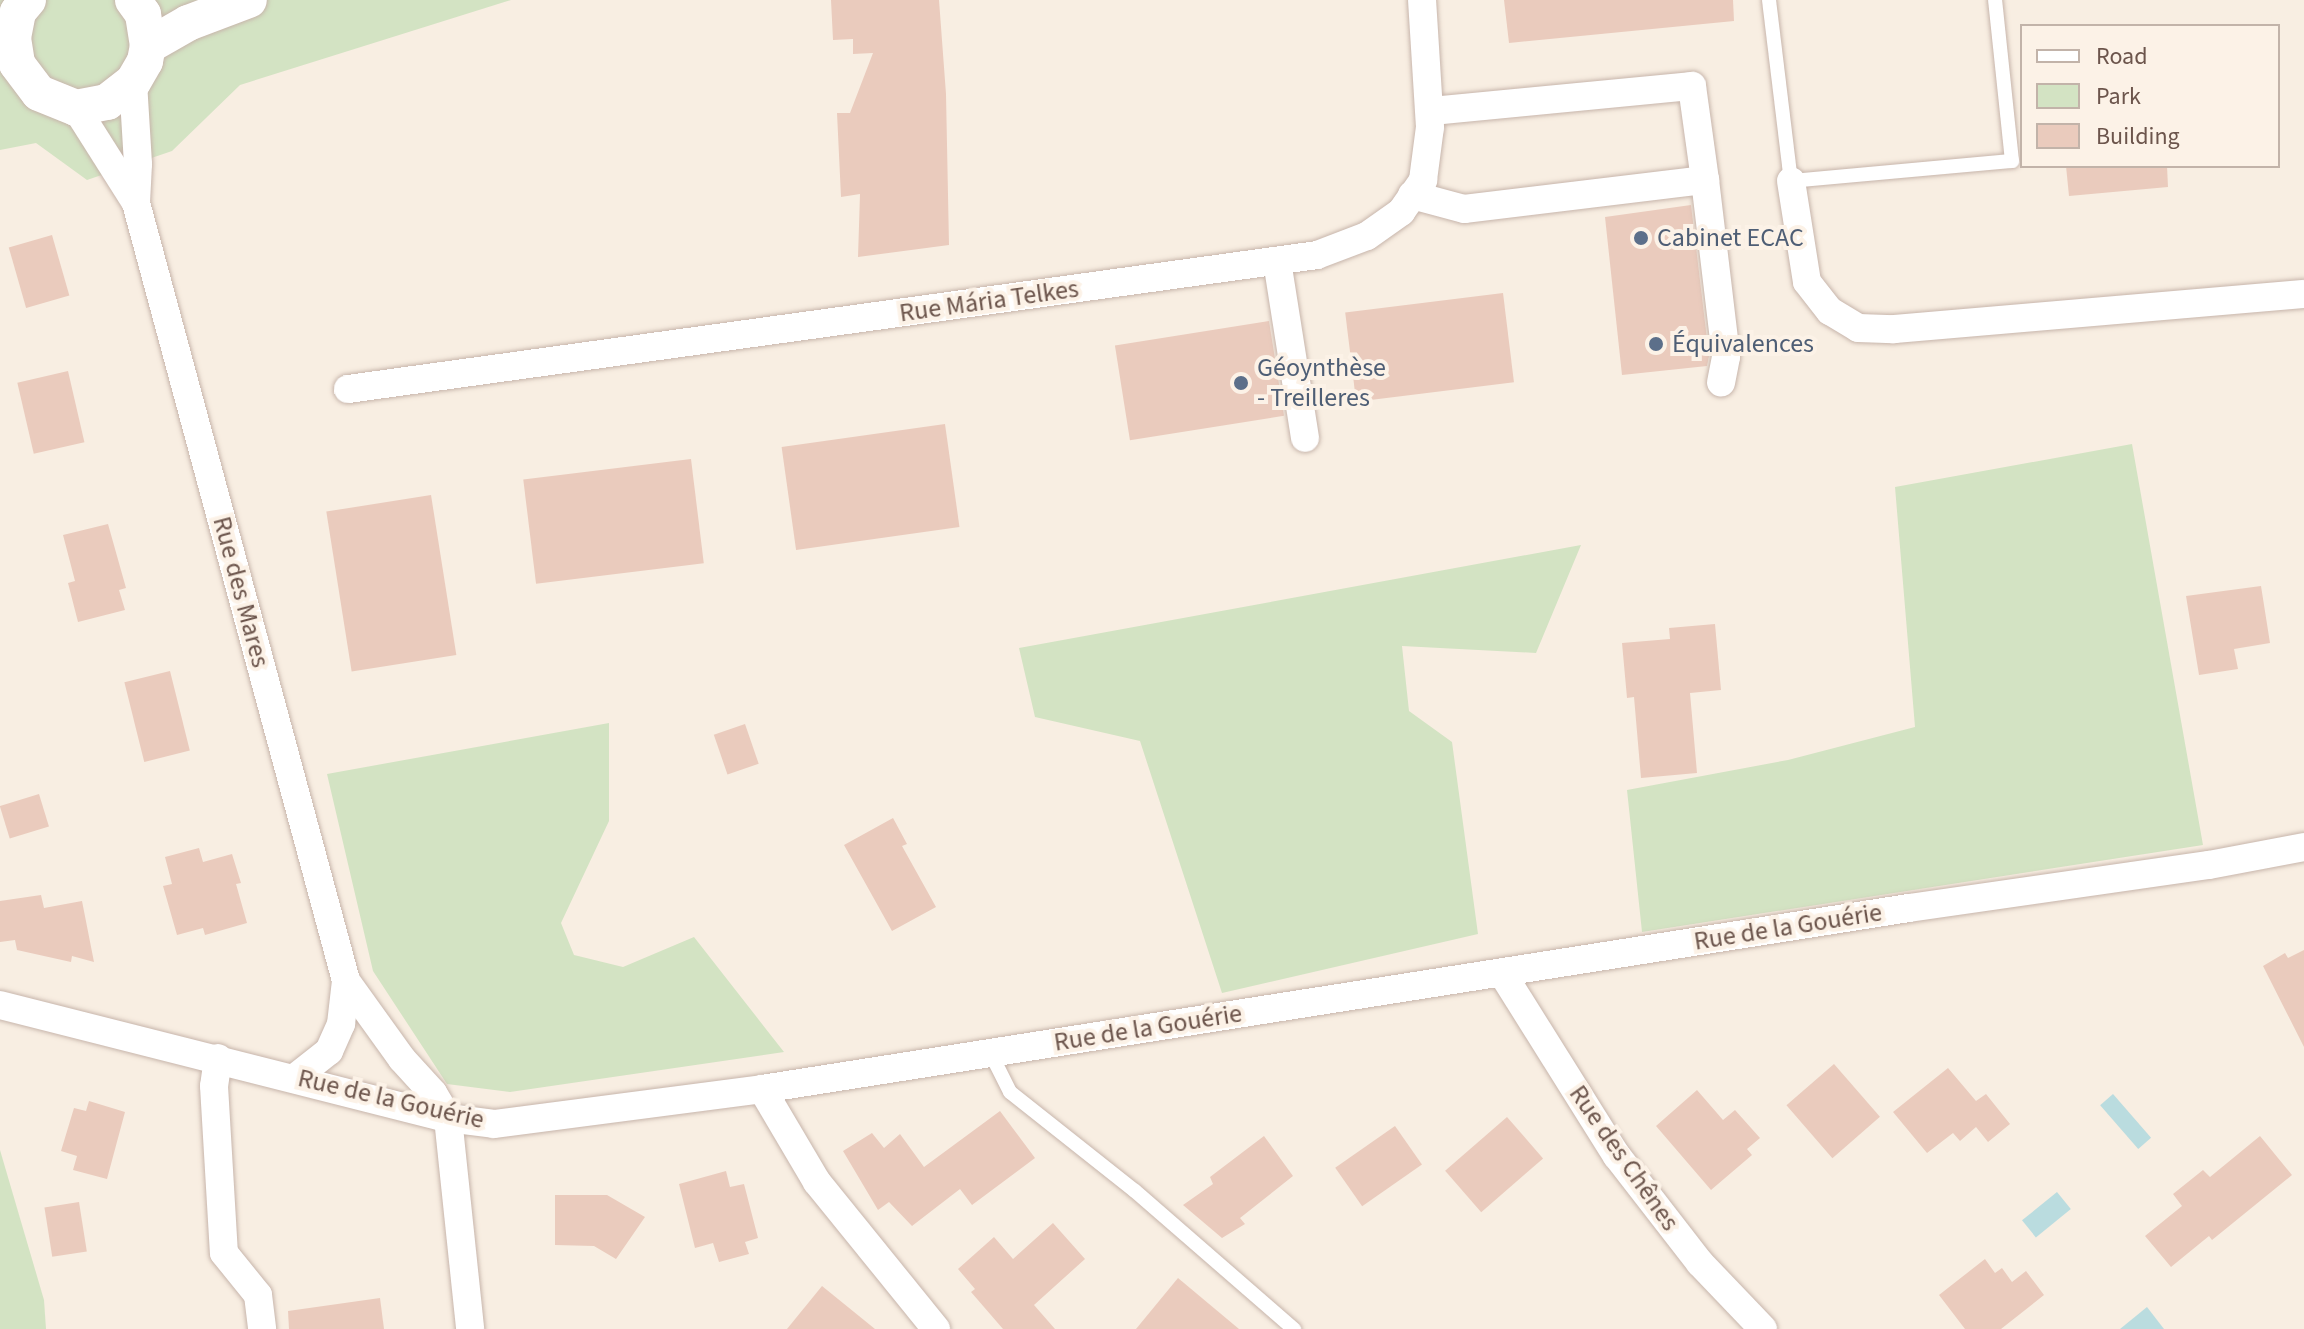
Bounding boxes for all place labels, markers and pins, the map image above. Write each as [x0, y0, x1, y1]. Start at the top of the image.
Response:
place label: Cabinet ECAC [1657, 222, 1804, 254]
marker: Cabinet ECAC [1632, 229, 1650, 247]
place label: Équivalences [1672, 328, 1814, 360]
marker: Équivalences [1647, 335, 1665, 353]
place label: Géoynthèse - Treilleres [1257, 352, 1386, 414]
marker: Géoynthèse - Treilleres [1232, 374, 1250, 392]

